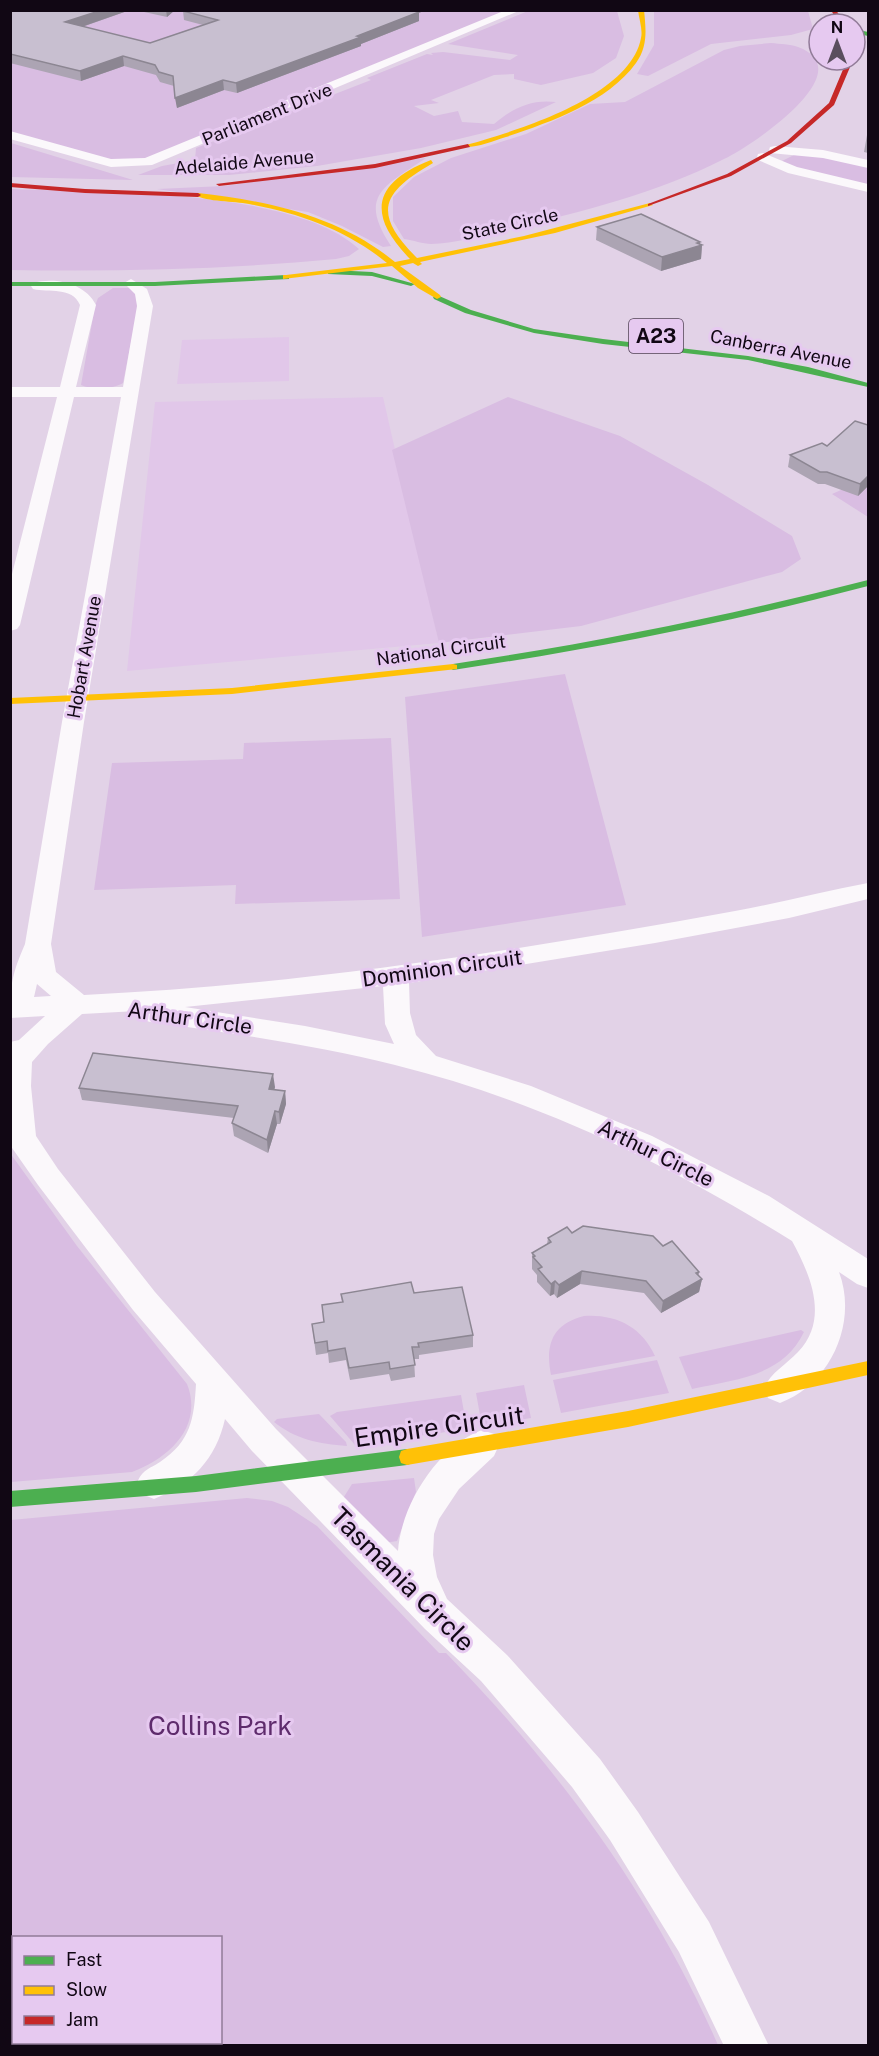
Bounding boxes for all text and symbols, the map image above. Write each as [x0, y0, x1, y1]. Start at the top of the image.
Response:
north arrow [807, 12, 867, 72]
text: N [831, 18, 843, 37]
street label: Parliament Drive [199, 78, 335, 150]
street label: Adelaide Avenue [173, 145, 315, 179]
street label: State Circle [460, 204, 560, 244]
road number: A23 [629, 319, 683, 353]
street label: Canberra Avenue [709, 325, 853, 373]
street label: Hobart Avenue [63, 594, 105, 720]
street label: National Circuit [375, 631, 507, 669]
street label: Dominion Circuit [360, 944, 524, 992]
street label: Arthur Circle [126, 997, 254, 1039]
street label: Arthur Circle [594, 1114, 718, 1192]
street label: Empire Circuit [352, 1399, 526, 1453]
street label: Tasmania Circle [325, 1501, 481, 1657]
park label: Collins Park [148, 1710, 292, 1741]
legend [12, 1936, 222, 2044]
text: Fast [66, 1949, 102, 1970]
text: Slow [66, 1979, 107, 2000]
text: Jam [66, 2009, 99, 2030]

